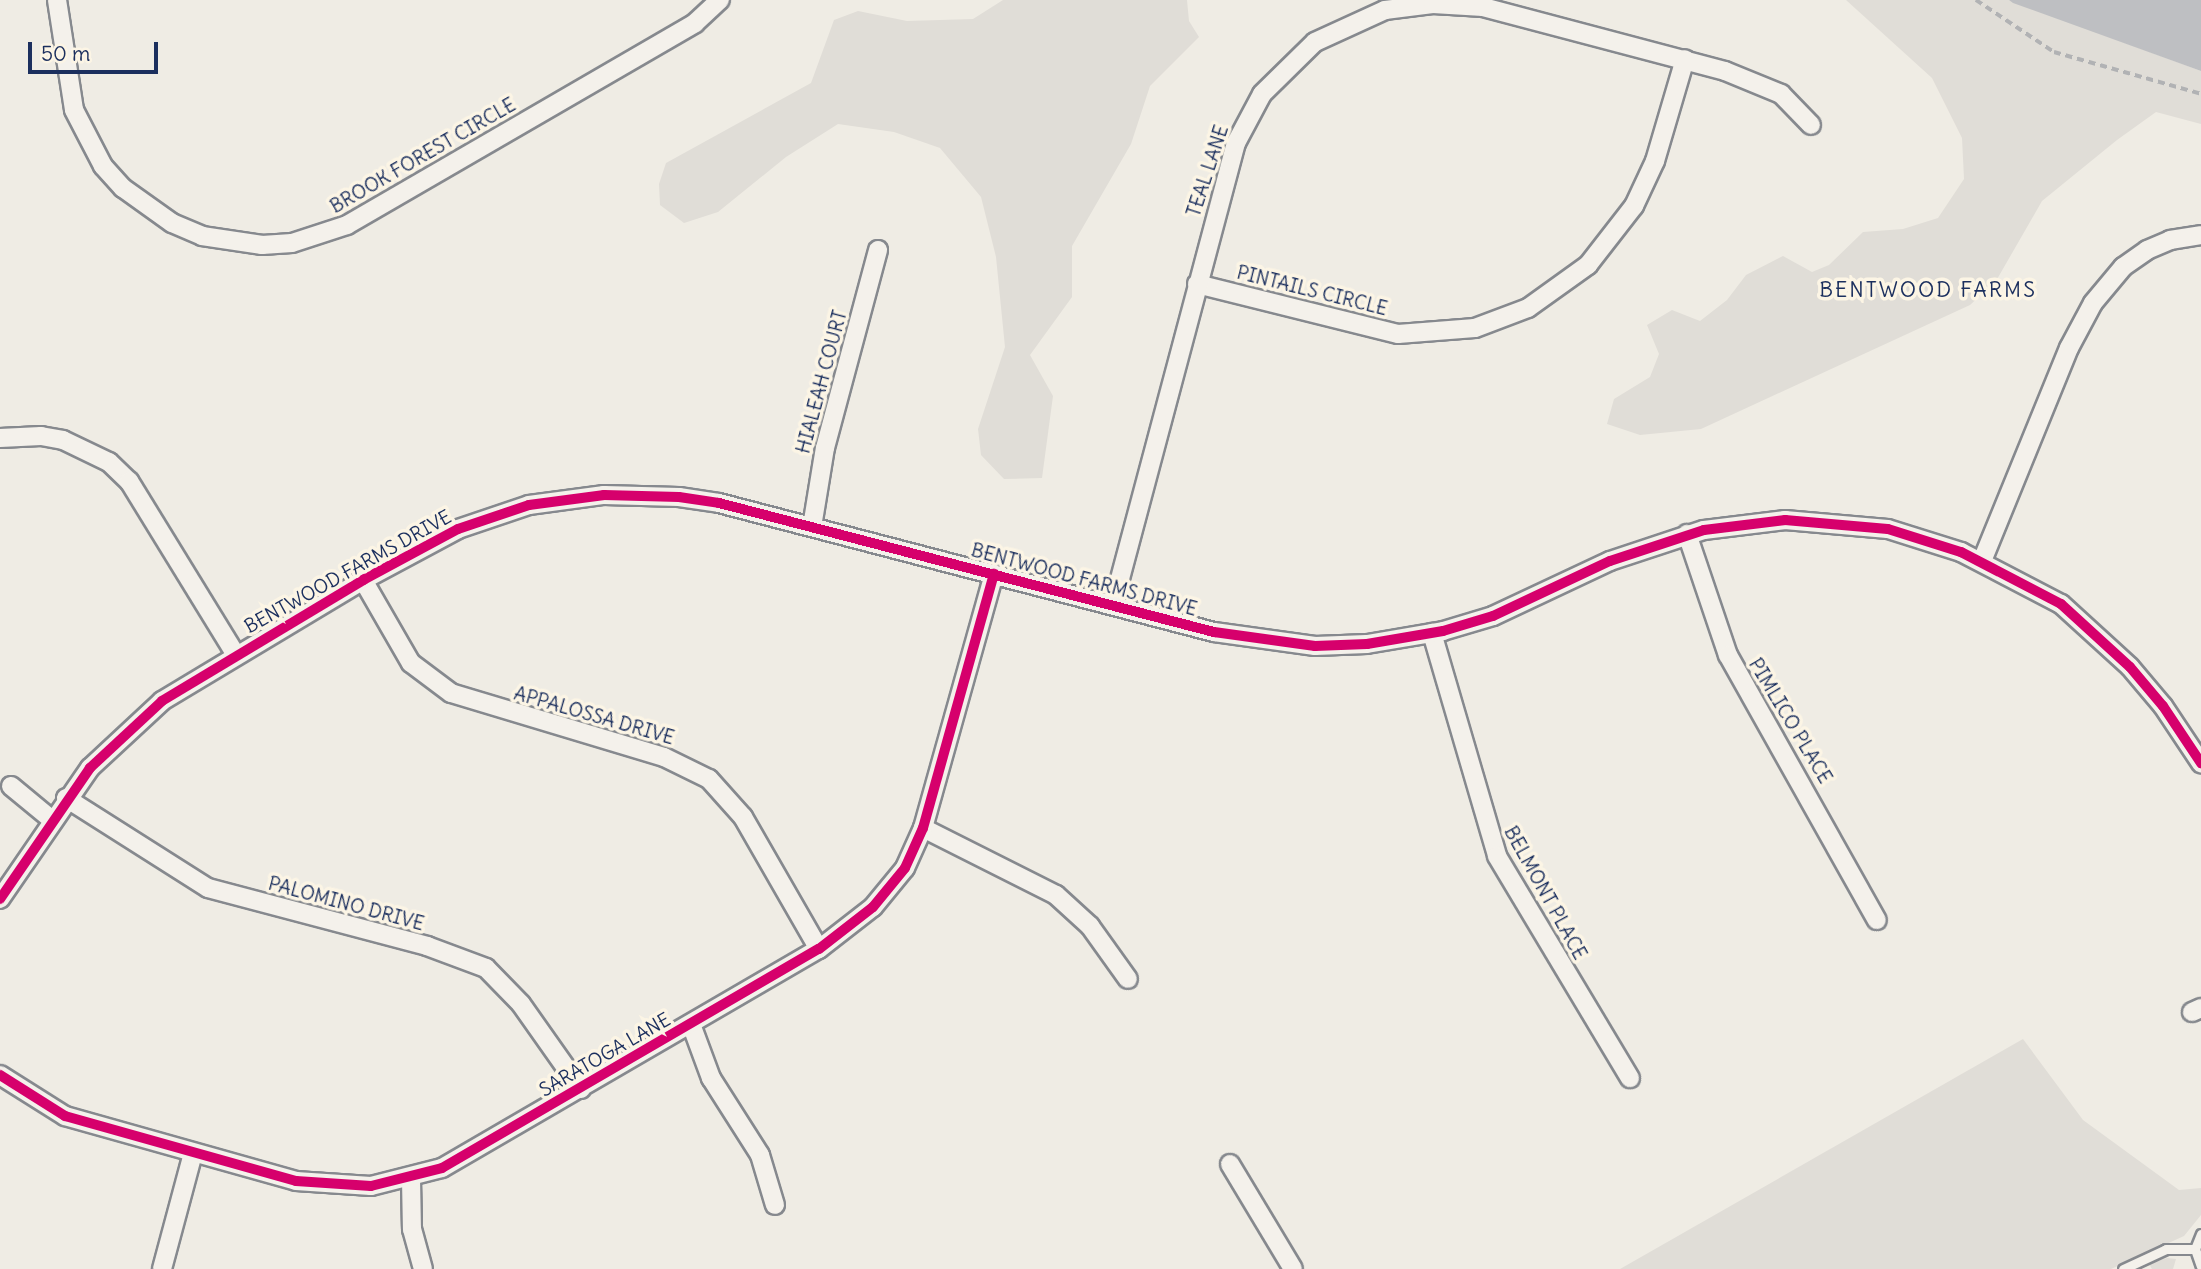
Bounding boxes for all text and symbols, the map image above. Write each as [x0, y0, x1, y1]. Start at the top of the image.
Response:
scale bar [32, 28, 161, 72]
text: 50 m [41, 40, 90, 67]
street label: BROOK FOREST CIRCLE [326, 94, 520, 218]
street label: TEAL LANE [1182, 122, 1234, 220]
street label: PINTAILS CIRCLE [1234, 261, 1390, 321]
district label: BENTWOOD FARMS [1821, 277, 2035, 303]
street label: HIALEAH COURT [792, 308, 852, 456]
street label: BENTWOOD FARMS DRIVE [241, 506, 455, 638]
street label: BENTWOOD FARMS DRIVE [969, 539, 1199, 621]
street label: PIMLICO PLACE [1744, 654, 1836, 788]
street label: APPALOSSA DRIVE [511, 682, 677, 750]
street label: BELMONT PLACE [1499, 822, 1591, 964]
street label: PALOMINO DRIVE [266, 872, 426, 936]
street label: SARATOGA LANE [535, 1008, 675, 1102]

